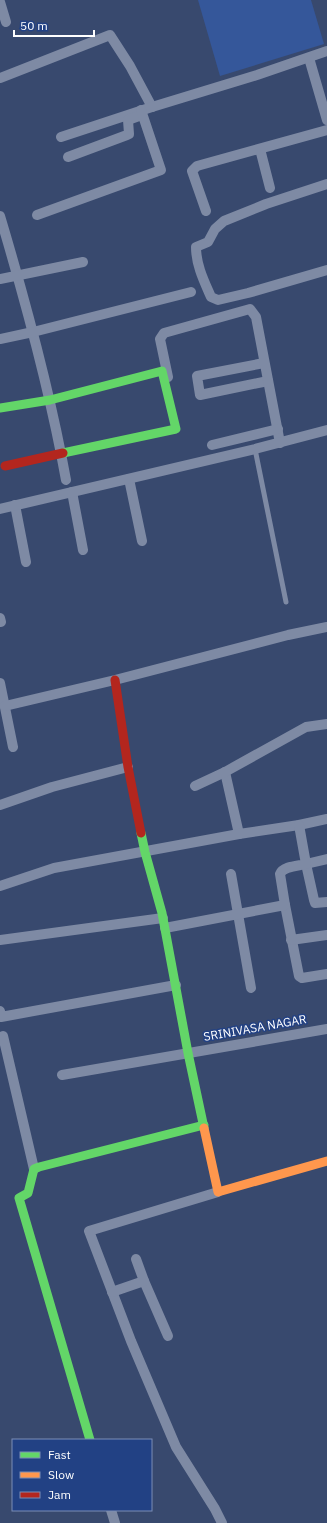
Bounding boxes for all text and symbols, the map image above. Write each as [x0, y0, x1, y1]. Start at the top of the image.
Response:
scale bar [14, 12, 94, 38]
text: 50 m [20, 18, 48, 33]
street label: SRINIVASA NAGAR [202, 1011, 308, 1044]
legend [12, 1439, 152, 1511]
text: Fast [48, 1447, 71, 1462]
text: Slow [48, 1467, 74, 1482]
text: Jam [48, 1487, 71, 1502]

